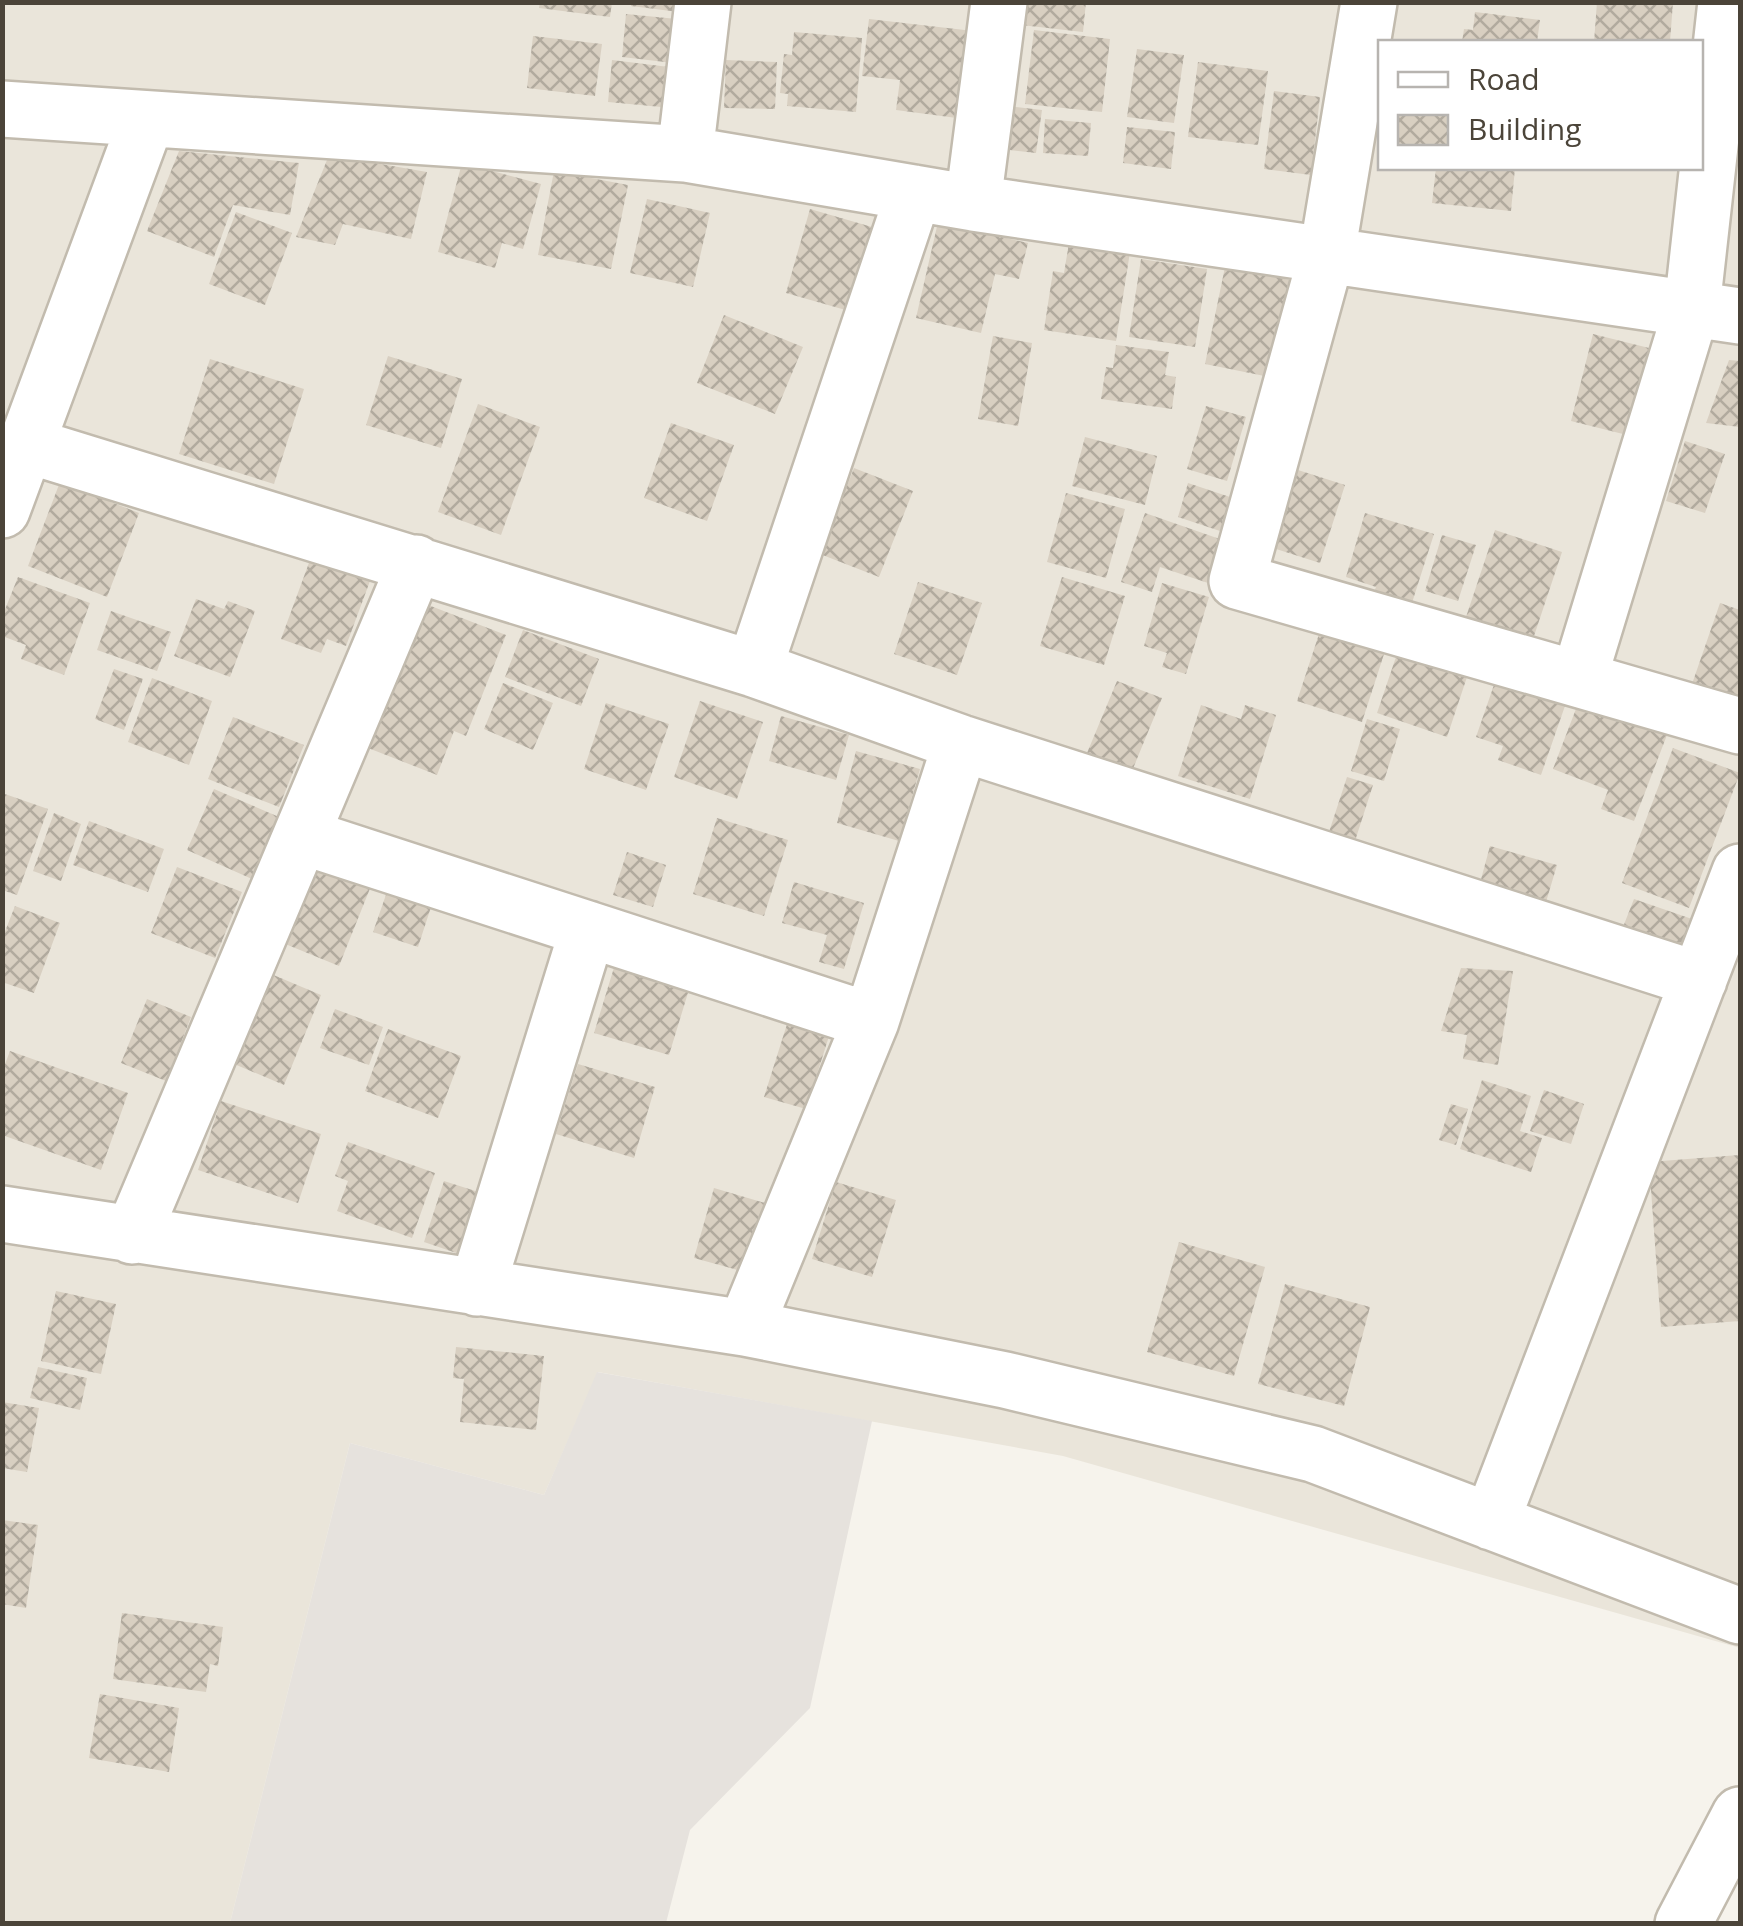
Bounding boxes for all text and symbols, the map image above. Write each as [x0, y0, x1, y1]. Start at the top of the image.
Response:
legend [1378, 40, 1703, 170]
text: Road [1468, 58, 1540, 99]
text: Building [1468, 108, 1582, 149]

